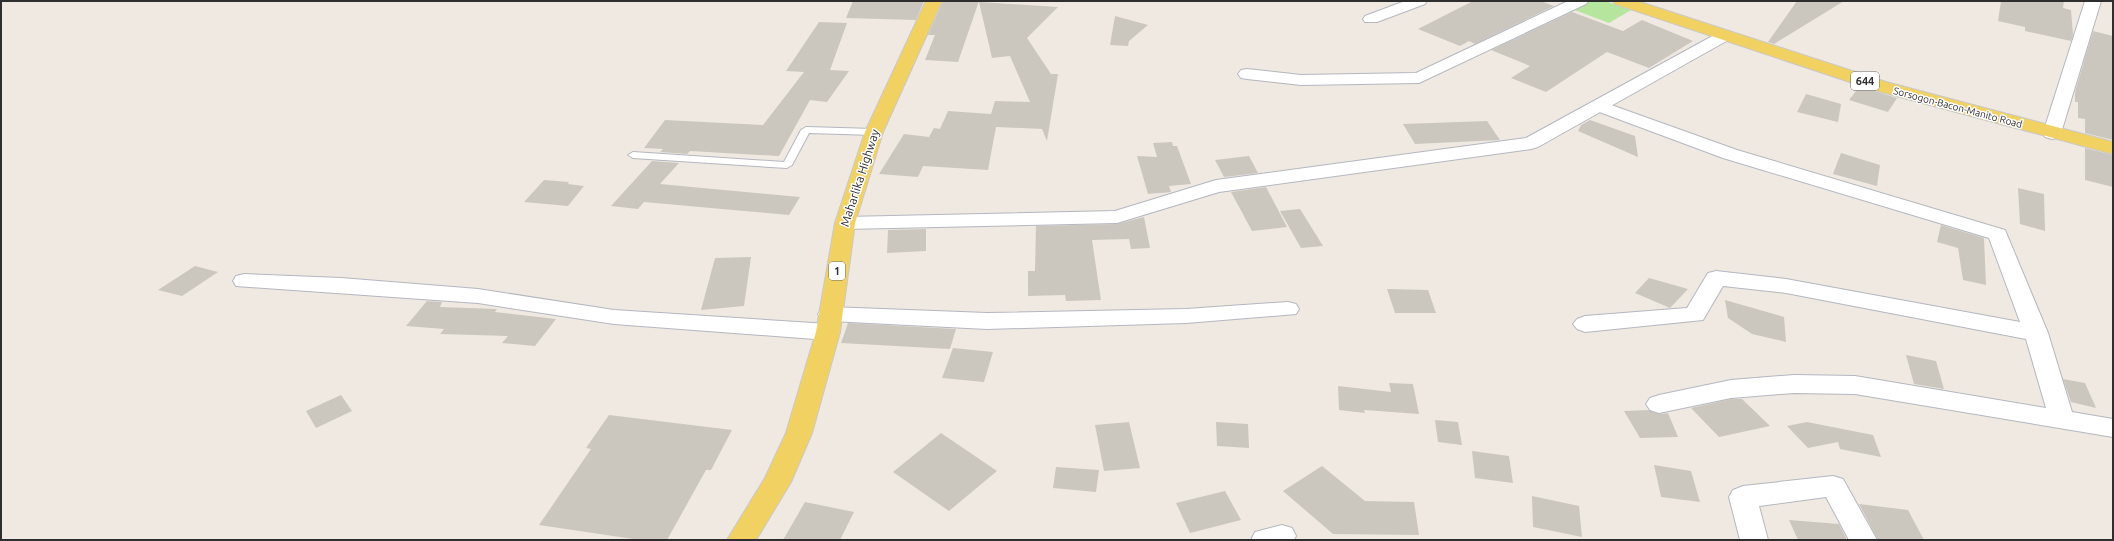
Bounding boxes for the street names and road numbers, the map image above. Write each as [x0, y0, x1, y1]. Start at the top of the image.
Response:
road number: 644 [1851, 72, 1879, 90]
street label: Sorsogon-Bacon-Manito Road [1892, 85, 2024, 130]
street label: Maharlika Highway [838, 127, 881, 228]
road number: 1 [829, 262, 845, 280]

